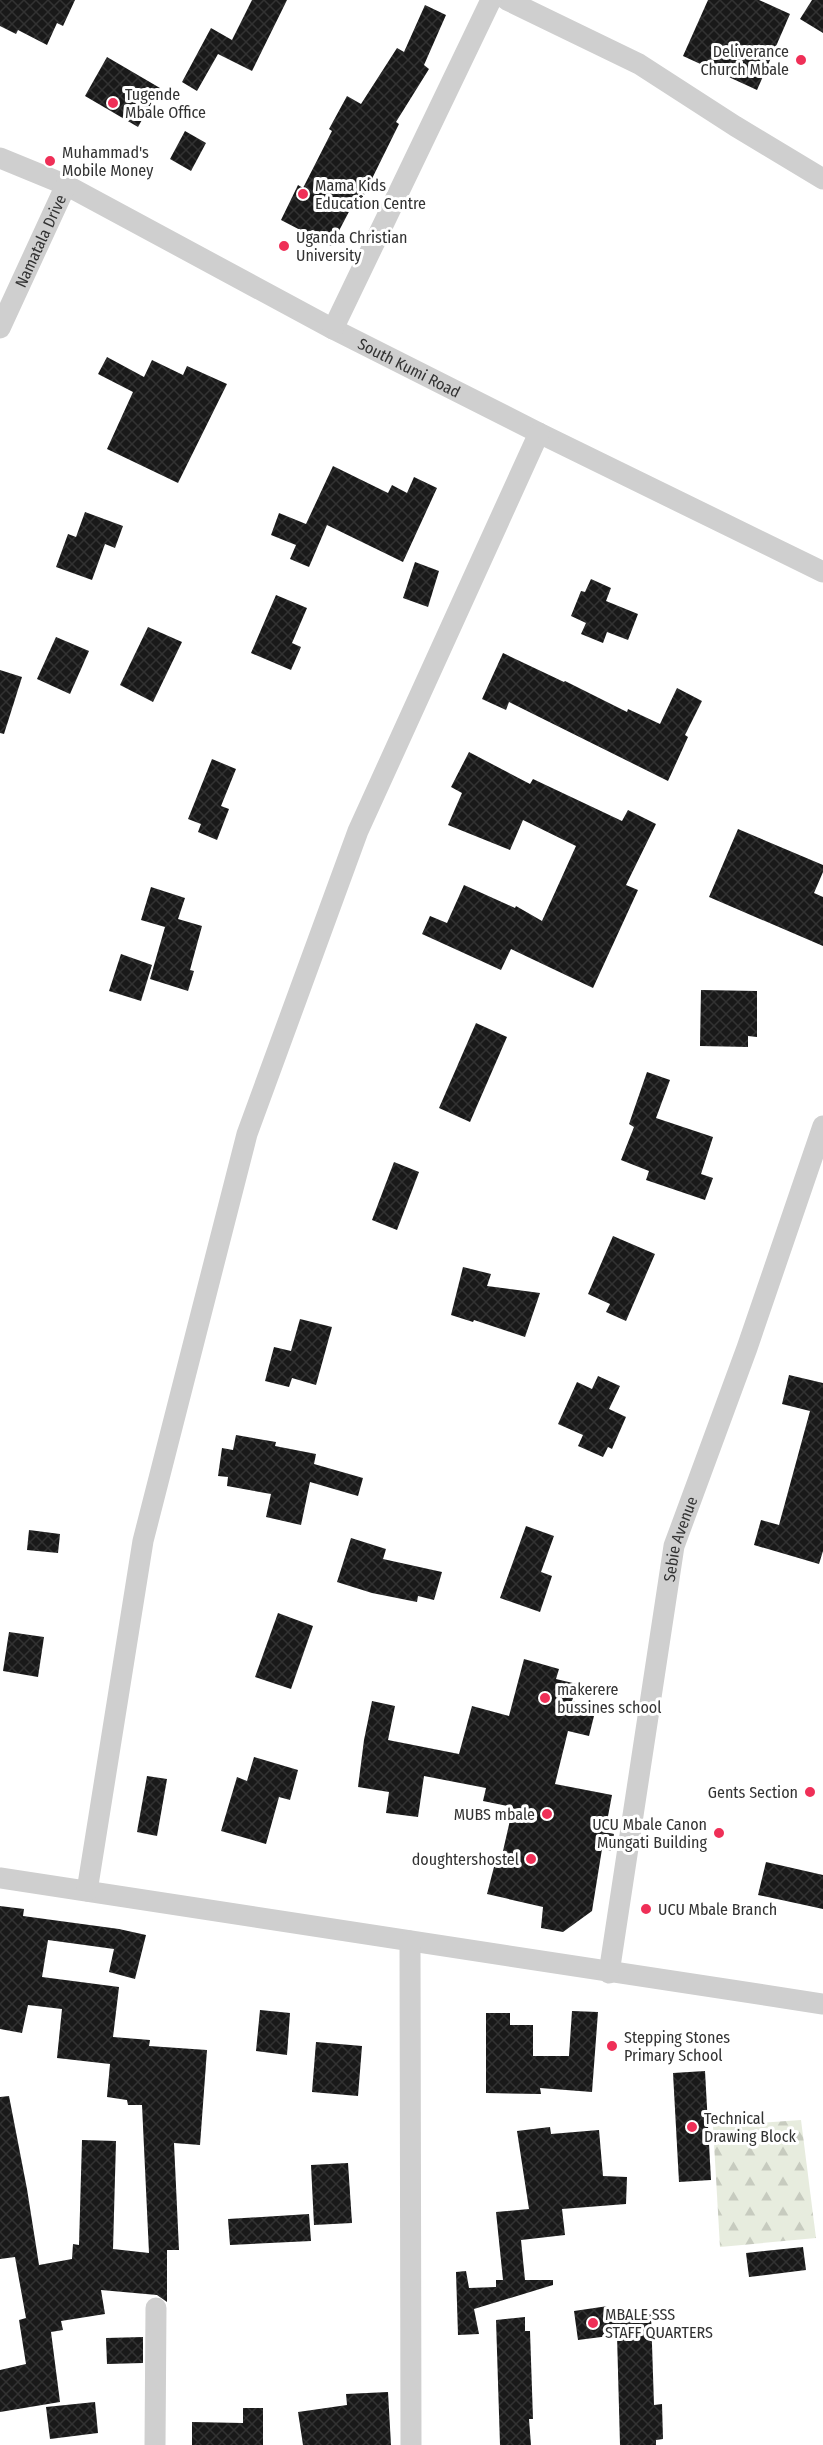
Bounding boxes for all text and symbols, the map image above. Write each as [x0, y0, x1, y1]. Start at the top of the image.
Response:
place label: Deliverance Church Mbale [701, 42, 789, 79]
marker: Deliverance Church Mbale [794, 53, 808, 67]
place label: Tugende Mbale Office [125, 85, 206, 122]
marker: Tugende Mbale Office [106, 96, 120, 110]
place label: Muhammad's Mobile Money [62, 143, 154, 180]
marker: Muhammad's Mobile Money [43, 154, 57, 168]
place label: Mama Kids Education Centre [315, 176, 426, 213]
marker: Mama Kids Education Centre [296, 187, 310, 201]
street label: Namatala Drive [11, 191, 70, 291]
place label: Uganda Christian University [296, 228, 407, 265]
marker: Uganda Christian University [277, 239, 291, 253]
street label: South Kumi Road [355, 334, 463, 402]
street label: Sebie Avenue [660, 1494, 701, 1583]
place label: makerere bussines school [557, 1680, 662, 1717]
marker: makerere bussines school [538, 1691, 552, 1705]
place label: Gents Section [708, 1783, 798, 1802]
marker: Gents Section [803, 1785, 817, 1799]
place label: MUBS mbale [454, 1805, 535, 1824]
marker: MUBS mbale [540, 1807, 554, 1821]
place label: UCU Mbale Canon Mungati Building [592, 1815, 707, 1852]
marker: UCU Mbale Canon Mungati Building [712, 1826, 726, 1840]
place label: doughtershostel [412, 1850, 519, 1869]
marker: doughtershostel [524, 1852, 538, 1866]
place label: UCU Mbale Branch [658, 1900, 777, 1919]
marker: UCU Mbale Branch [639, 1902, 653, 1916]
place label: Stepping Stones Primary School [624, 2028, 730, 2065]
marker: Stepping Stones Primary School [605, 2039, 619, 2053]
place label: Technical Drawing Block [704, 2109, 797, 2146]
marker: Technical Drawing Block [685, 2120, 699, 2134]
place label: MBALE SSS STAFF QUARTERS [605, 2305, 713, 2342]
marker: MBALE SSS STAFF QUARTERS [586, 2316, 600, 2330]

